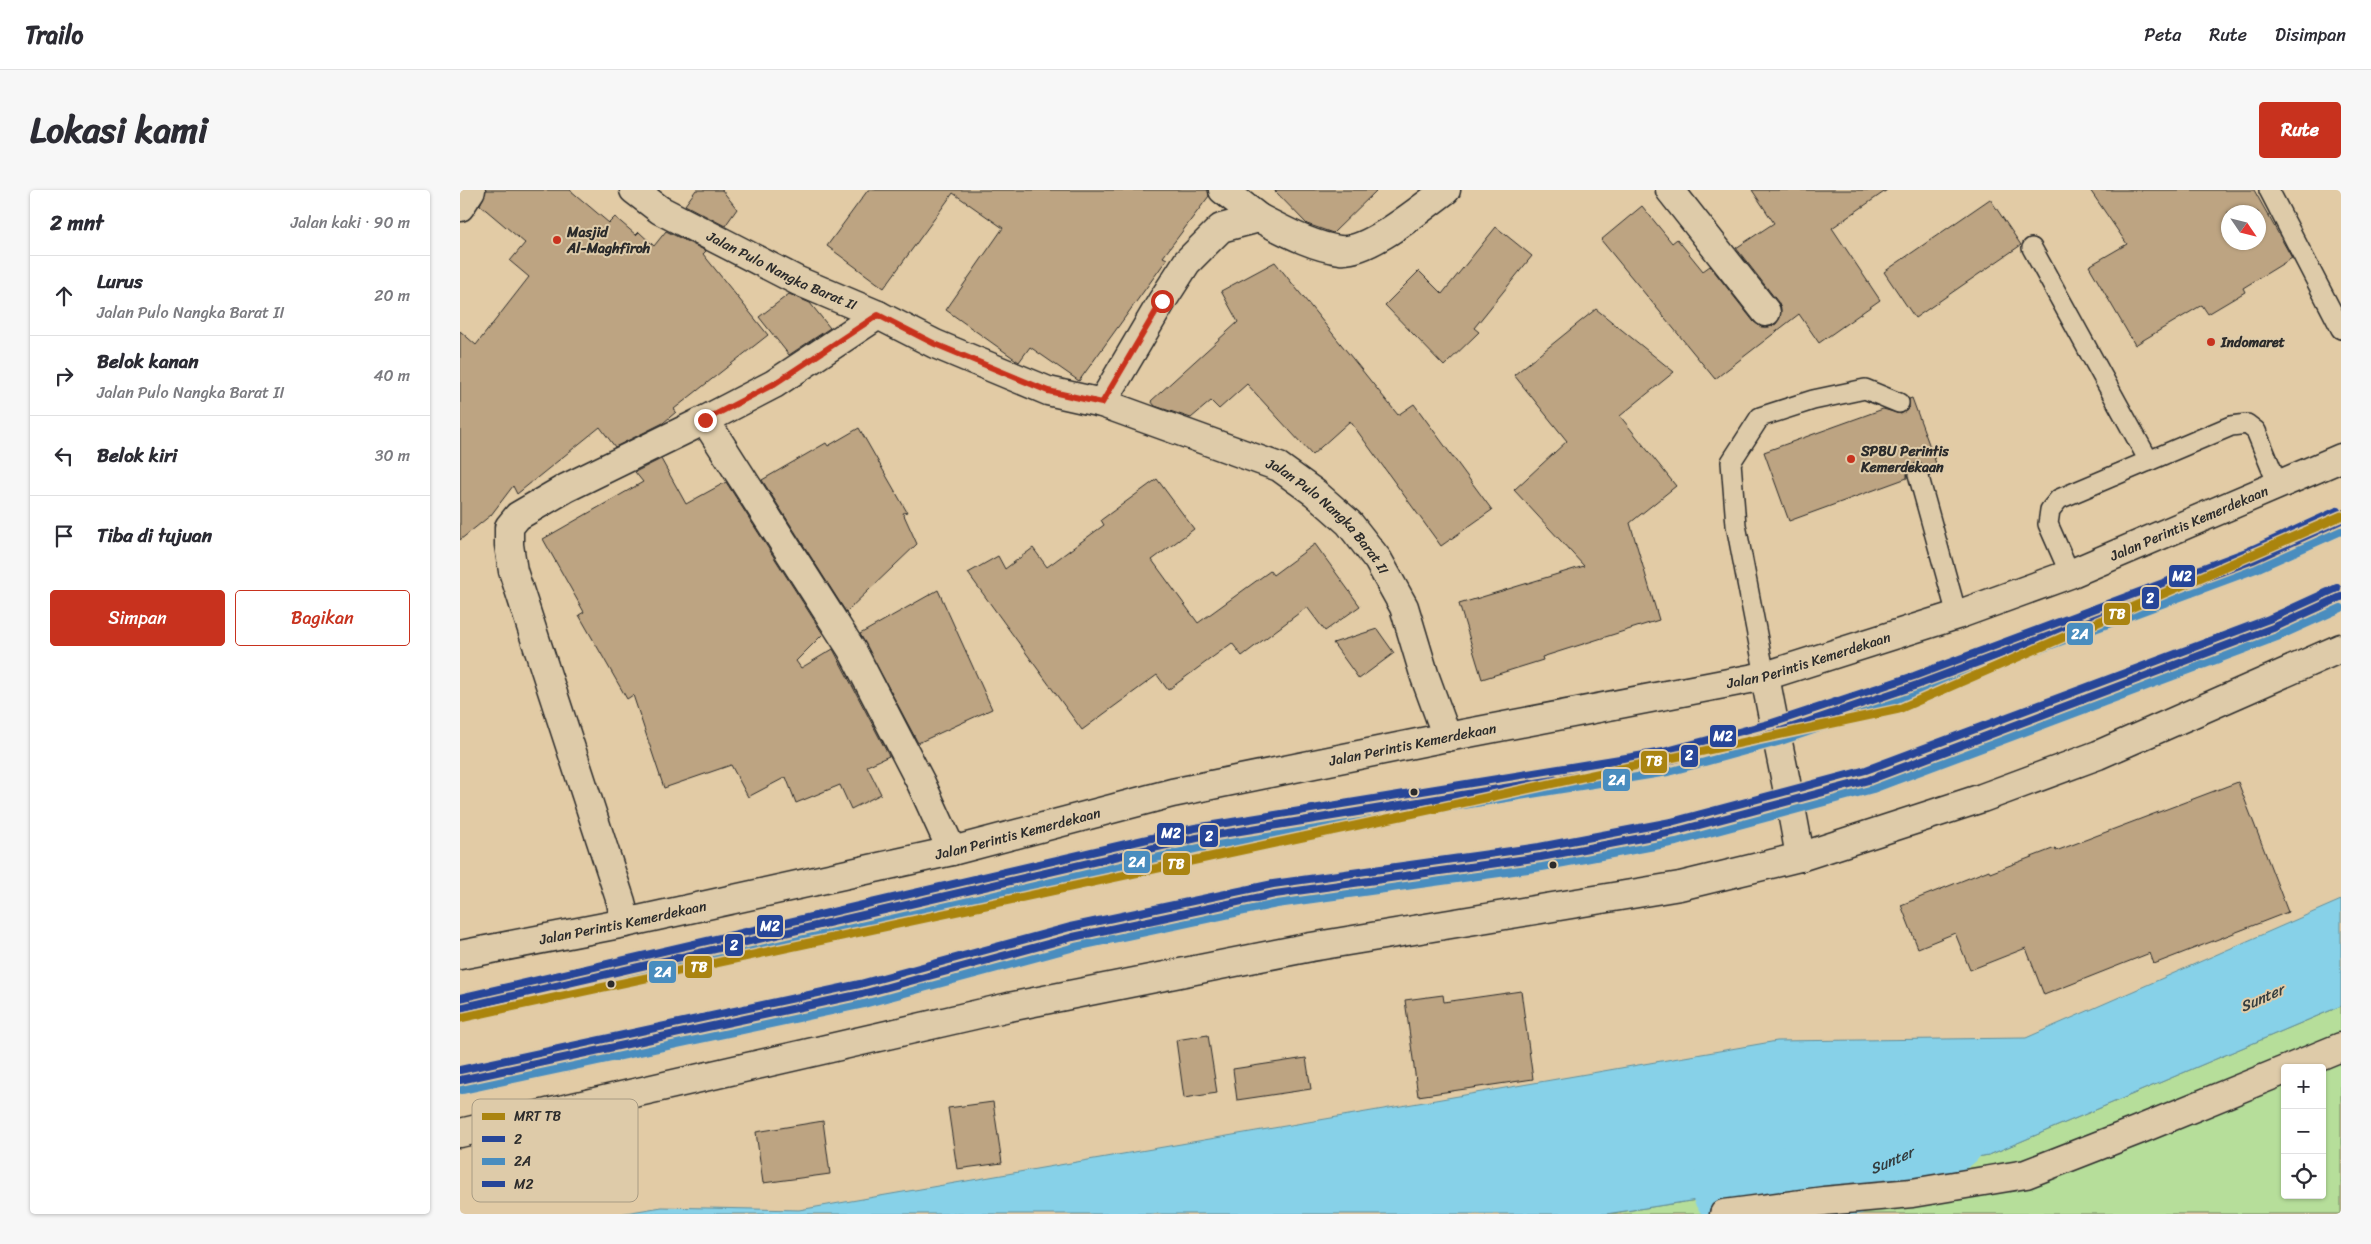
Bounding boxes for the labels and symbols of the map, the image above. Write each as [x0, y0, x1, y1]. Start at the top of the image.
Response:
north arrow [2221, 205, 2266, 250]
place label: Masjid Al-Maghfiroh [566, 220, 651, 261]
street label: Jalan Pulo Nangka Barat II [701, 223, 862, 317]
marker: Masjid Al-Maghfiroh [551, 234, 563, 246]
route start [1151, 290, 1174, 313]
place label: Indomaret [2220, 330, 2286, 355]
marker: Indomaret [2205, 336, 2217, 348]
route end [694, 409, 717, 432]
place label: SPBU Perintis Kemerdekaan [1860, 439, 1949, 480]
street label: Jalan Pulo Nangka Barat II [1262, 451, 1396, 579]
marker: SPBU Perintis Kemerdekaan [1845, 453, 1857, 465]
street label: Jalan Perintis Kemerdekaan [2105, 478, 2272, 568]
line badge: M2 [2168, 564, 2196, 588]
text: M2 [2171, 564, 2193, 589]
line badge: 2 [2141, 586, 2160, 610]
text: 2 [2145, 586, 2155, 611]
line badge: TB [2103, 602, 2131, 626]
text: TB [2109, 602, 2125, 627]
line badge: 2A [2066, 622, 2094, 646]
text: 2A [2070, 622, 2089, 647]
street label: Jalan Perintis Kemerdekaan [1724, 624, 1894, 696]
street label: Jalan Perintis Kemerdekaan [1326, 715, 1499, 773]
line badge: M2 [1709, 724, 1737, 748]
text: M2 [1712, 724, 1734, 749]
text: 2 [1684, 743, 1694, 768]
line badge: 2 [1680, 744, 1699, 768]
text: TB [1646, 749, 1662, 774]
line badge: TB [1640, 750, 1668, 774]
line badge: 2A [1602, 768, 1631, 792]
text: 2A [1607, 768, 1626, 793]
unlabelled marker [1409, 787, 1419, 797]
street label: Jalan Perintis Kemerdekaan [932, 800, 1104, 867]
text: M2 [1160, 821, 1182, 846]
line badge: M2 [1156, 822, 1185, 846]
line badge: 2 [1199, 824, 1219, 848]
text: 2 [1204, 824, 1214, 849]
line badge: 2A [1123, 850, 1151, 874]
text: 2A [1127, 850, 1146, 875]
line badge: TB [1162, 852, 1191, 876]
text: TB [1168, 852, 1184, 877]
unlabelled marker [1548, 860, 1558, 870]
street label: Jalan Perintis Kemerdekaan [536, 893, 709, 952]
line badge: M2 [756, 914, 784, 938]
text: M2 [759, 914, 781, 939]
line badge: 2 [724, 933, 744, 957]
text: 2 [729, 933, 739, 958]
line badge: TB [684, 955, 713, 979]
text: TB [691, 955, 707, 980]
line badge: 2A [648, 960, 677, 984]
text: 2A [653, 960, 672, 985]
water label: Sunter [2236, 976, 2291, 1019]
unlabelled marker [606, 979, 616, 989]
legend [472, 1099, 638, 1202]
text: MRT TB [514, 1104, 561, 1129]
text: 2 [514, 1127, 522, 1152]
water label: Sunter [1866, 1138, 1921, 1182]
text: 2A [514, 1149, 531, 1174]
text: M2 [514, 1172, 534, 1197]

